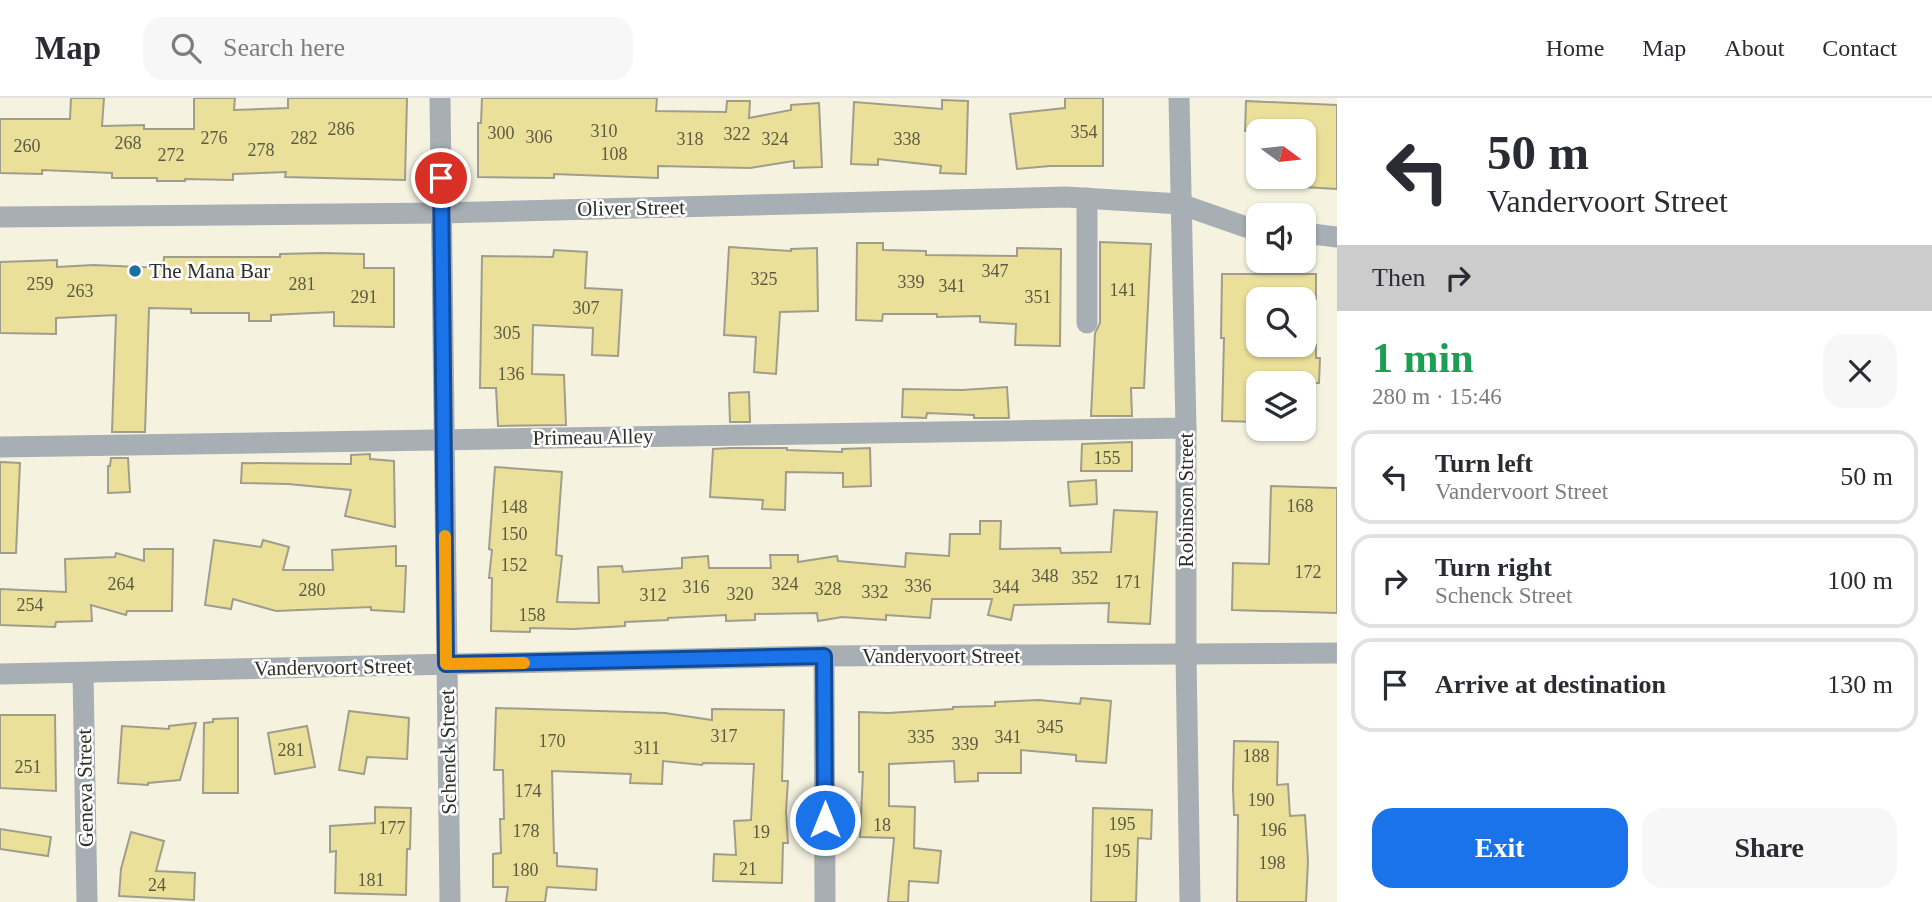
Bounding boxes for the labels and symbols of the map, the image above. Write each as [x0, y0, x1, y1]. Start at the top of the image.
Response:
house number: 286 [328, 119, 355, 139]
north arrow [1246, 119, 1316, 189]
house number: 310 [591, 121, 618, 141]
house number: 354 [1071, 122, 1098, 142]
house number: 300 [488, 123, 515, 143]
house number: 322 [724, 124, 751, 144]
house number: 306 [526, 127, 553, 147]
house number: 276 [201, 128, 228, 148]
house number: 282 [291, 128, 318, 148]
house number: 318 [677, 129, 704, 149]
house number: 324 [762, 129, 789, 149]
house number: 338 [894, 129, 921, 149]
house number: 268 [115, 133, 142, 153]
house number: 260 [14, 136, 41, 156]
house number: 278 [248, 140, 275, 160]
house number: 108 [601, 144, 628, 164]
house number: 272 [158, 145, 185, 165]
pin [411, 148, 471, 208]
street label: Oliver Street [577, 195, 685, 221]
place label: The Mana Bar [149, 259, 270, 283]
house number: 347 [982, 261, 1009, 281]
marker: The Mana Bar [127, 263, 143, 279]
house number: 325 [751, 269, 778, 289]
house number: 339 [898, 272, 925, 292]
house number: 259 [27, 274, 54, 294]
house number: 281 [289, 274, 316, 294]
house number: 341 [939, 276, 966, 296]
house number: 141 [1110, 280, 1137, 300]
house number: 263 [67, 281, 94, 301]
house number: 291 [351, 287, 378, 307]
house number: 351 [1025, 287, 1052, 307]
house number: 307 [573, 298, 600, 318]
house number: 305 [494, 323, 521, 343]
house number: 136 [498, 364, 525, 384]
street label: Primeau Alley [532, 424, 654, 450]
street label: Robinson Street [1174, 432, 1198, 567]
house number: 155 [1094, 448, 1121, 468]
house number: 168 [1287, 496, 1314, 516]
house number: 148 [501, 497, 528, 517]
house number: 150 [501, 524, 528, 544]
house number: 152 [501, 555, 528, 575]
house number: 172 [1295, 562, 1322, 582]
house number: 348 [1032, 566, 1059, 586]
house number: 352 [1072, 568, 1099, 588]
house number: 171 [1115, 572, 1142, 592]
house number: 264 [108, 574, 135, 594]
house number: 324 [772, 574, 799, 594]
house number: 336 [905, 576, 932, 596]
house number: 316 [683, 577, 710, 597]
house number: 344 [993, 577, 1020, 597]
house number: 328 [815, 579, 842, 599]
house number: 280 [299, 580, 326, 600]
house number: 332 [862, 582, 889, 602]
house number: 320 [727, 584, 754, 604]
house number: 312 [640, 585, 667, 605]
house number: 254 [17, 595, 44, 615]
house number: 158 [519, 605, 546, 625]
street label: Vandervoort Street [862, 644, 1020, 668]
street label: Vandervoort Street [254, 654, 412, 680]
street label: Schenck Street [435, 689, 461, 815]
house number: 345 [1037, 717, 1064, 737]
house number: 317 [711, 726, 738, 746]
house number: 335 [908, 727, 935, 747]
house number: 341 [995, 727, 1022, 747]
street label: Geneva Street [72, 728, 98, 847]
house number: 170 [539, 731, 566, 751]
house number: 339 [952, 734, 979, 754]
house number: 311 [634, 738, 660, 758]
house number: 281 [278, 740, 305, 760]
house number: 188 [1243, 746, 1270, 766]
house number: 251 [15, 757, 42, 777]
house number: 174 [515, 781, 542, 801]
position arrow [788, 783, 862, 857]
house number: 190 [1248, 790, 1275, 810]
house number: 195 [1109, 814, 1136, 834]
house number: 18 [873, 815, 891, 835]
house number: 177 [379, 818, 406, 838]
house number: 196 [1260, 820, 1287, 840]
house number: 178 [513, 821, 540, 841]
house number: 19 [752, 822, 770, 842]
house number: 195 [1104, 841, 1131, 861]
house number: 198 [1259, 853, 1286, 873]
house number: 21 [739, 859, 757, 879]
house number: 180 [512, 860, 539, 880]
house number: 181 [358, 870, 385, 890]
house number: 24 [148, 875, 166, 895]

